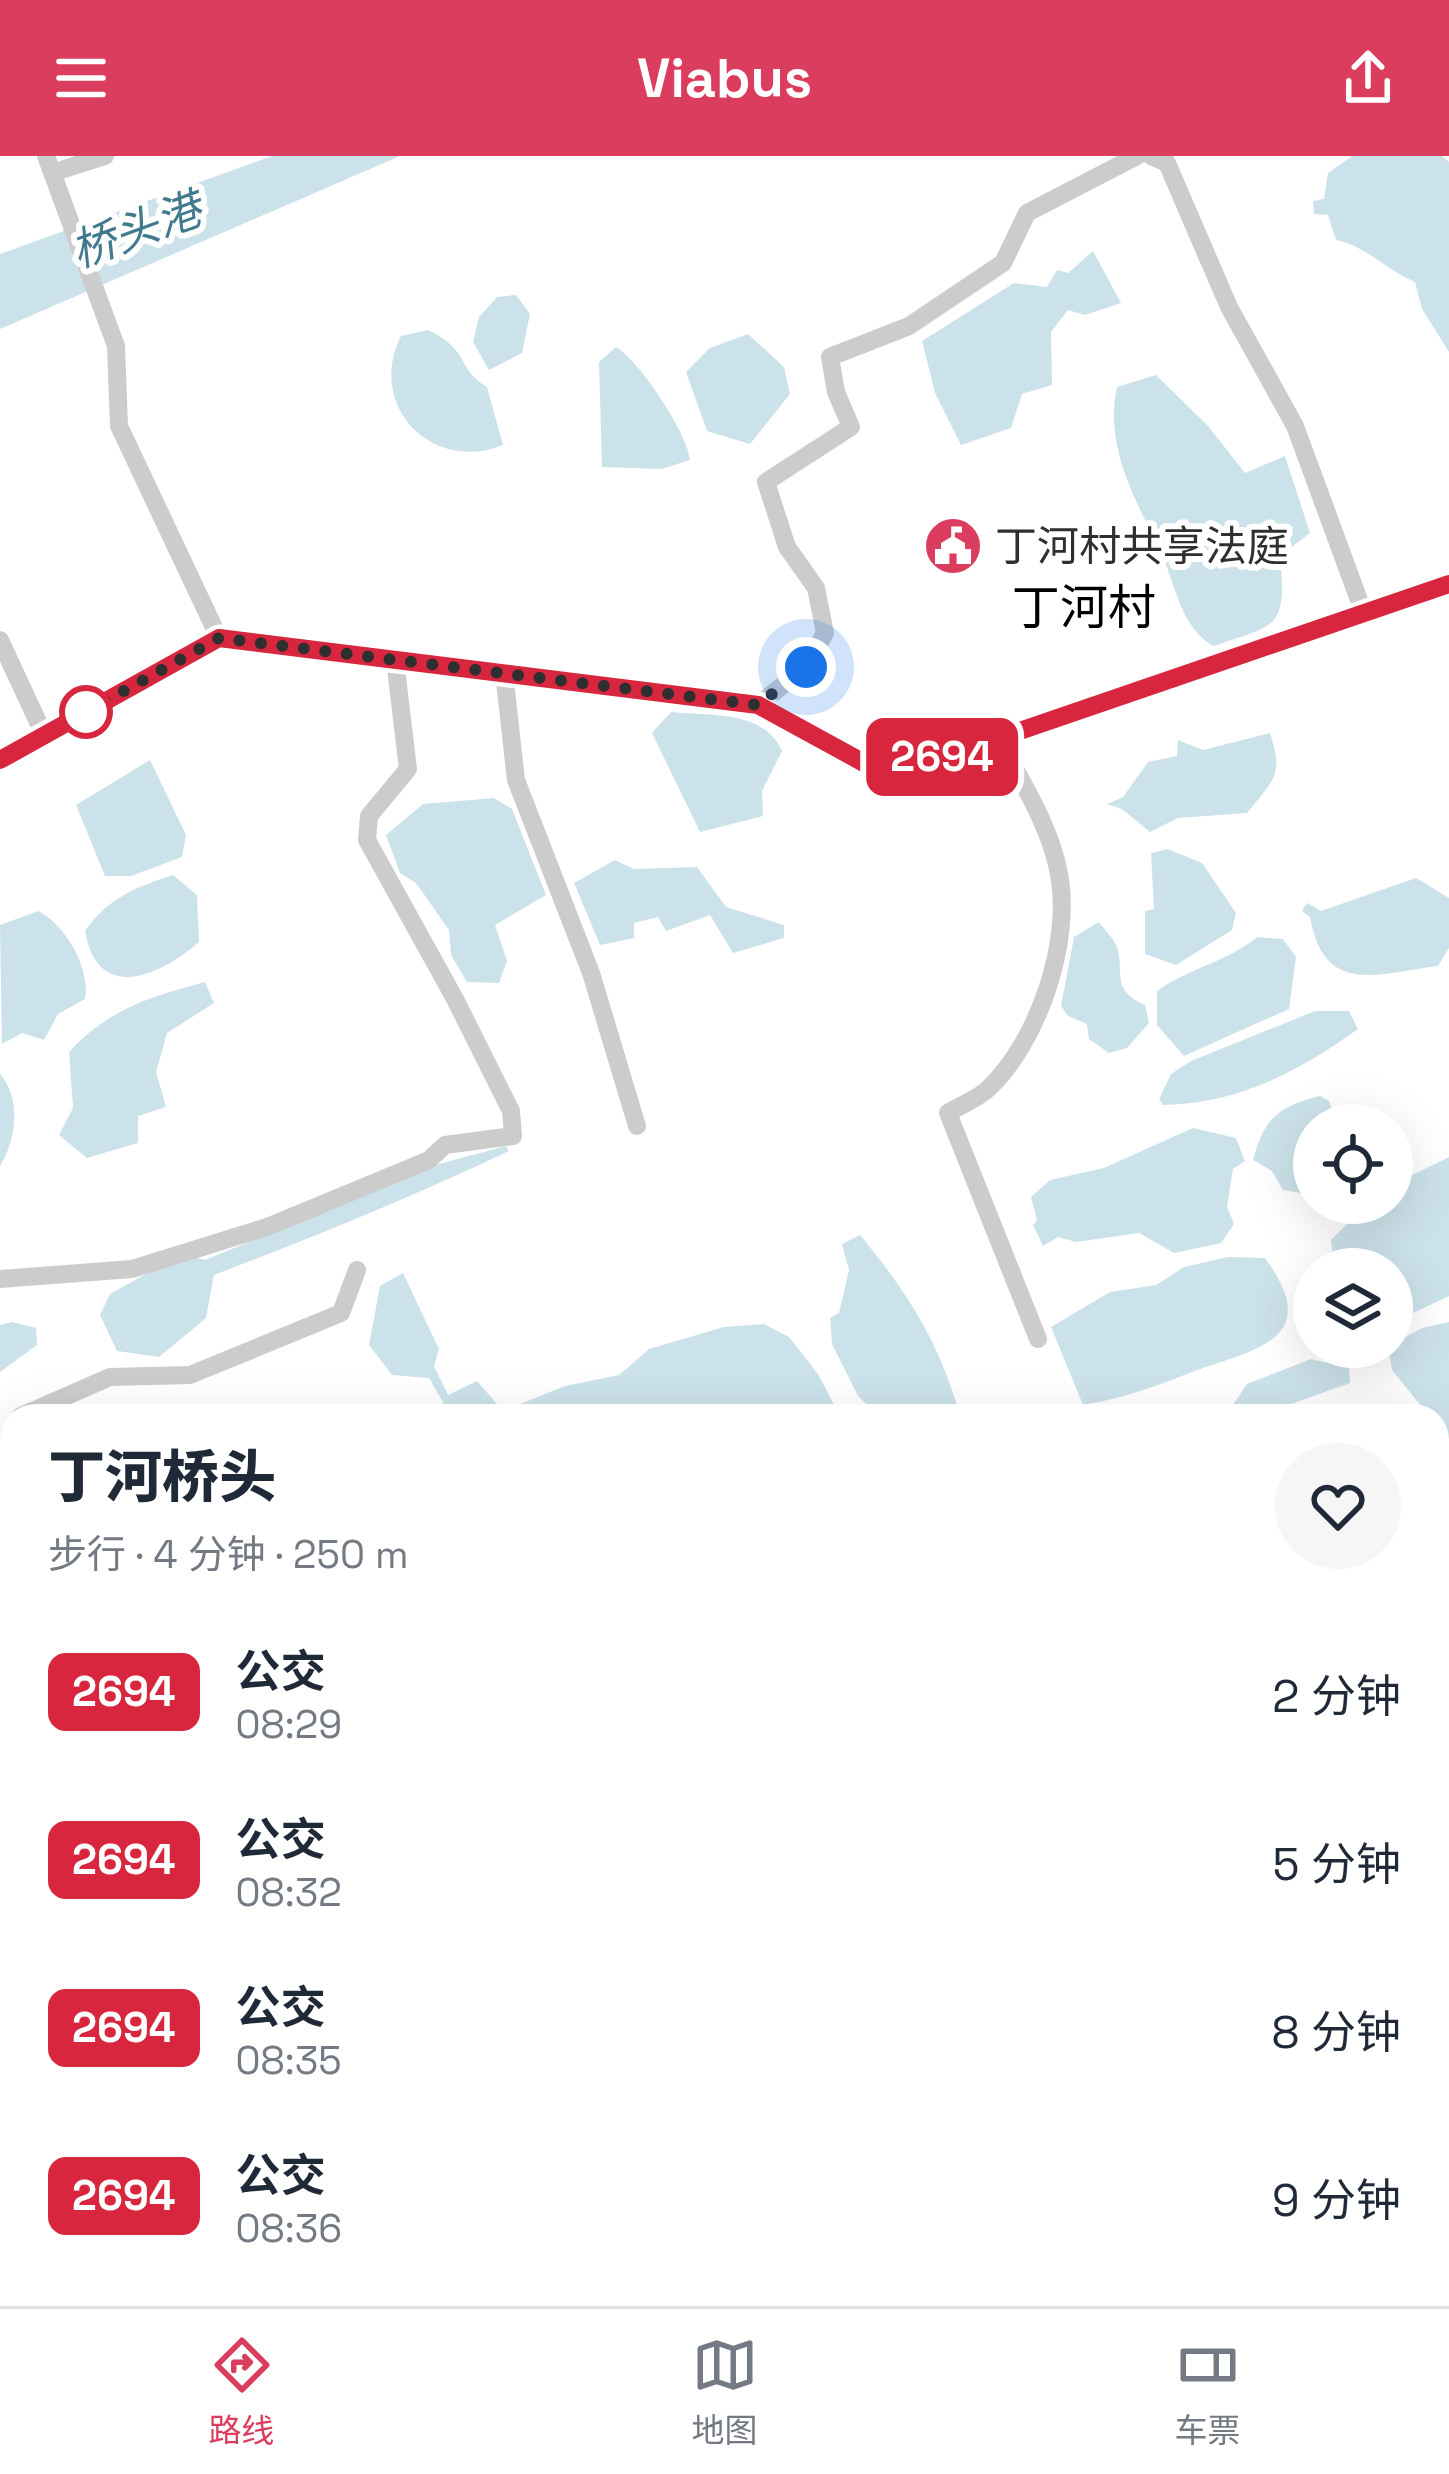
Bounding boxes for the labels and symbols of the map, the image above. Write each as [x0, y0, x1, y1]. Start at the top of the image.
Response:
water label: 桥头港 [63, 179, 215, 280]
public building icon: 丁河村共享法庭 [922, 515, 984, 577]
place label: 丁河村共享法庭 [995, 520, 1289, 573]
district label: 丁河村 [1012, 577, 1156, 638]
your location [776, 637, 836, 697]
unlabelled marker [61, 687, 111, 737]
line badge: 2694 [858, 718, 1026, 796]

